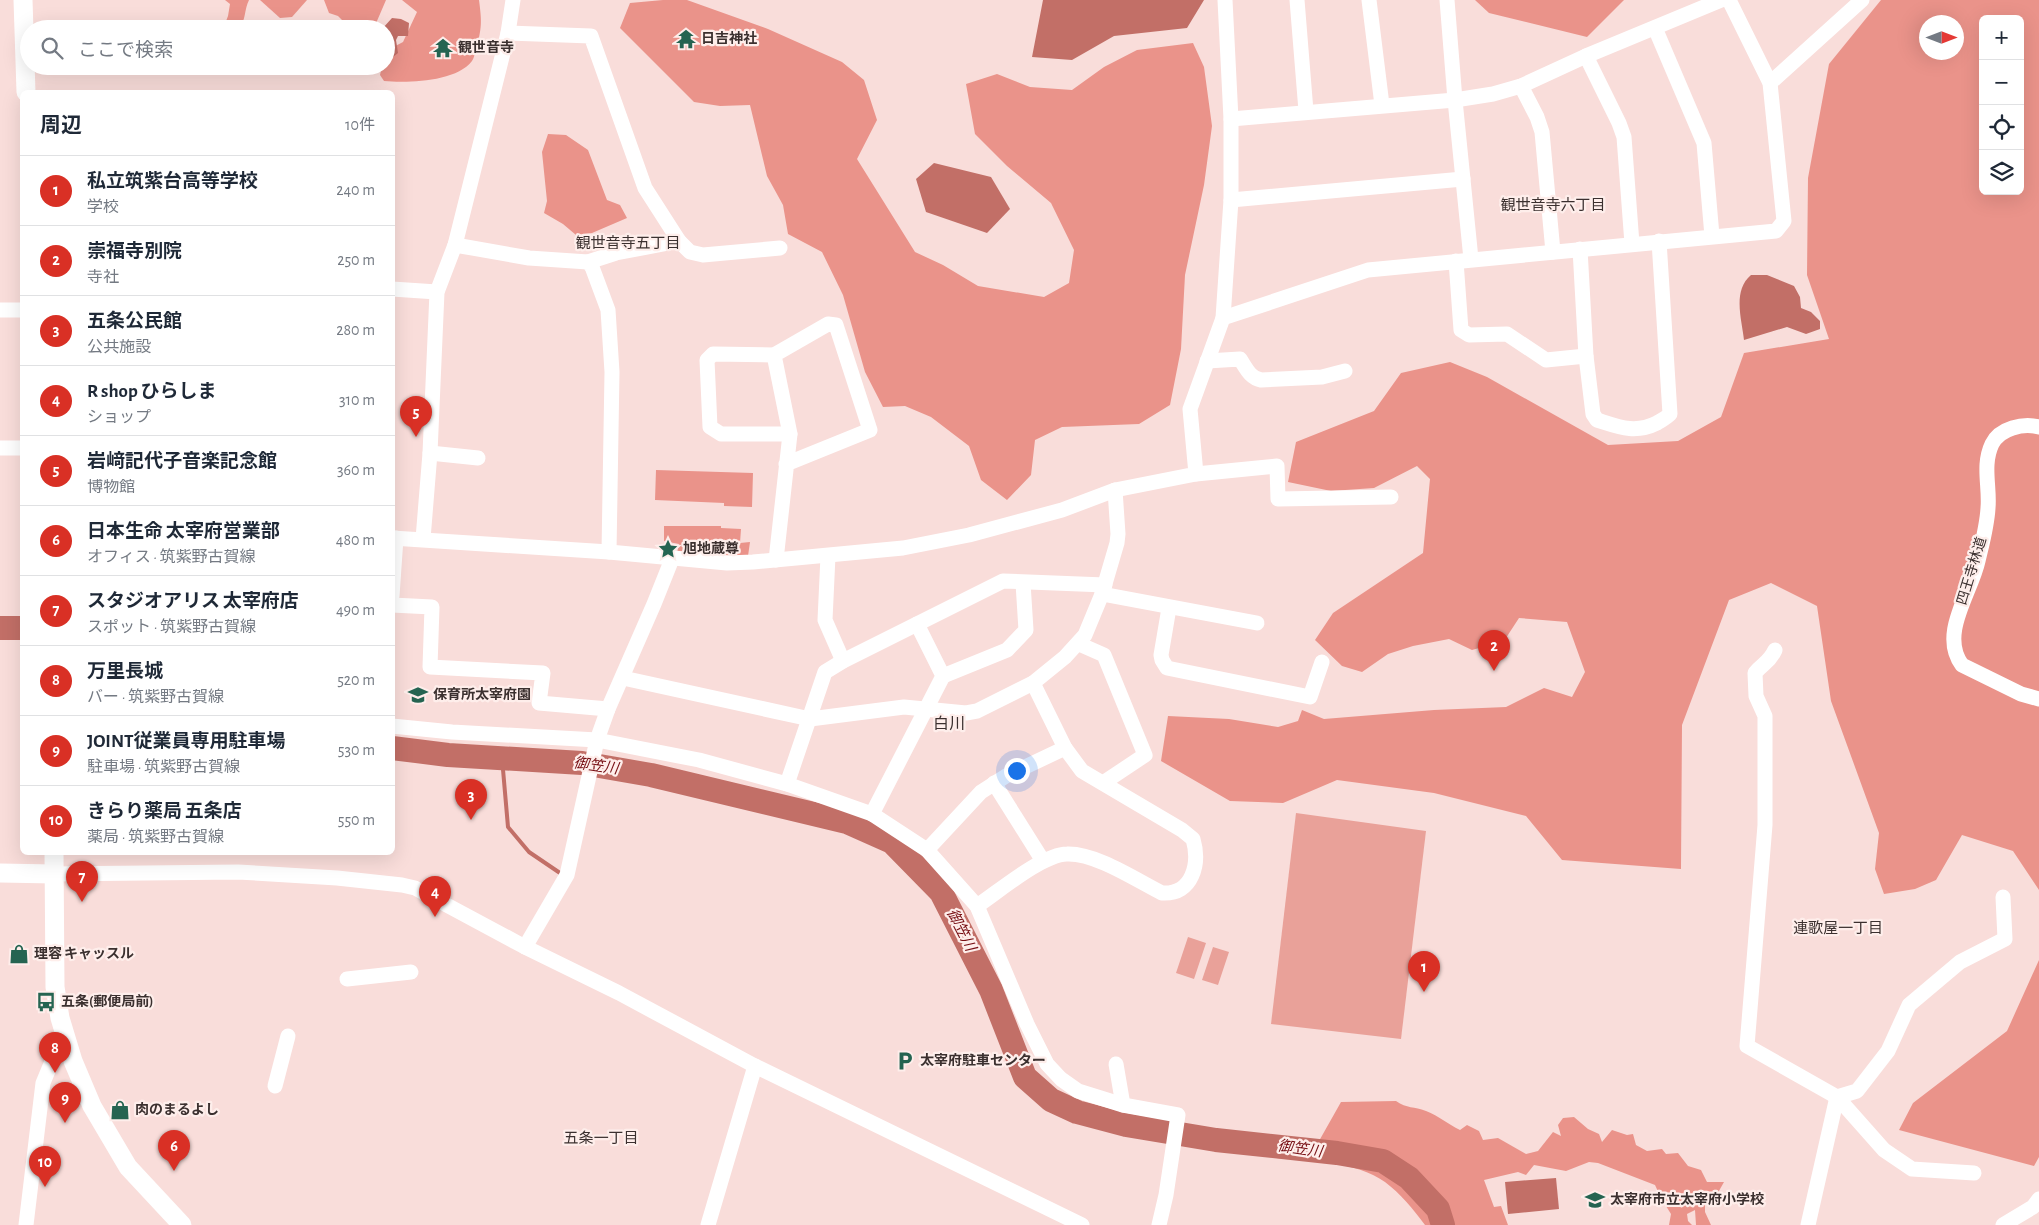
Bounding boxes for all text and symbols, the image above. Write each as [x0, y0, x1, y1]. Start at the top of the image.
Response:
north arrow [1919, 15, 1964, 60]
map controls [1979, 15, 2024, 195]
button: + [1979, 15, 2024, 60]
search box [20, 20, 395, 75]
temple icon: 日吉神社 [675, 28, 697, 50]
place label: 日吉神社 [701, 30, 757, 46]
icon: search [38, 34, 66, 62]
temple icon: 観世音寺 [432, 37, 454, 59]
place label: 観世音寺 [458, 40, 514, 55]
text: ここで検索 [78, 41, 173, 60]
button: − [1979, 60, 2024, 105]
button: locate [1979, 105, 2024, 150]
text: 周辺 [40, 115, 82, 136]
text: 10件 [345, 117, 375, 133]
button: layers [1979, 150, 2024, 195]
text: 私立筑紫台高等学校 [87, 172, 258, 191]
text: 1 [53, 182, 59, 198]
text: 240 m [336, 182, 375, 198]
district label: 観世音寺六丁目 [1500, 197, 1606, 213]
text: 学校 [87, 199, 119, 215]
district label: 観世音寺五丁目 [575, 235, 681, 251]
text: 崇福寺別院 [87, 242, 182, 261]
text: 2 [52, 252, 60, 268]
text: 250 m [337, 252, 375, 268]
text: 寺社 [87, 269, 119, 285]
text: 五条公民館 [87, 312, 182, 331]
text: 3 [53, 322, 59, 338]
text: 280 m [336, 322, 375, 338]
text: 公共施設 [87, 339, 151, 355]
text: R shop ひらしま [87, 382, 217, 401]
text: 4 [52, 392, 60, 408]
text: 310 m [339, 392, 375, 408]
pin: 5 [400, 396, 432, 437]
text: ショップ [87, 409, 151, 425]
text: 岩﨑記代子音楽記念館 [87, 452, 277, 471]
text: 5 [53, 462, 59, 478]
text: 360 m [337, 462, 375, 478]
text: 博物館 [87, 479, 135, 495]
text: 日本生命 太宰府営業部 [87, 522, 280, 541]
text: 6 [52, 532, 60, 548]
text: 480 m [336, 532, 375, 548]
street label: 四王寺林道 [1954, 535, 1989, 607]
place icon: 旭地蔵尊 [657, 538, 679, 560]
place label: 旭地蔵尊 [683, 541, 739, 556]
text: オフィス · 筑紫野古賀線 [87, 549, 256, 565]
text: スタジオアリス 太宰府店 [87, 592, 299, 611]
text: 7 [53, 602, 59, 618]
text: 490 m [336, 602, 375, 618]
text: スポット · 筑紫野古賀線 [87, 619, 256, 635]
pin: 2 [1478, 630, 1510, 671]
text: 万里長城 [87, 662, 163, 681]
text: 8 [52, 672, 60, 688]
text: 520 m [337, 672, 375, 688]
school or university icon: 保育所太宰府園 [407, 684, 429, 706]
place label: 保育所太宰府園 [433, 687, 531, 702]
text: バー · 筑紫野古賀線 [87, 689, 224, 705]
district label: 白川 [933, 715, 965, 732]
text: JOINT従業員専用駐車場 [87, 732, 286, 751]
text: 9 [52, 742, 60, 758]
text: 530 m [338, 742, 375, 758]
water label: 御笠川 [573, 754, 621, 777]
your location [1004, 758, 1030, 784]
text: 駐車場 · 筑紫野古賀線 [87, 759, 240, 775]
pin: 3 [455, 779, 487, 820]
text: きらり薬局 五条店 [87, 802, 242, 821]
text: 10 [49, 812, 63, 828]
text: 550 m [338, 812, 375, 828]
text: 薬局 · 筑紫野古賀線 [87, 829, 224, 845]
pin: 7 [66, 861, 98, 902]
pin: 4 [419, 876, 451, 917]
water label: 御笠川 [944, 906, 980, 955]
district label: 連歌屋一丁目 [1793, 920, 1883, 936]
shop icon: 理容 キャッスル [8, 943, 30, 965]
place label: 理容 キャッスル [34, 946, 134, 961]
pin: 1 [1408, 951, 1440, 992]
bus stop icon: 五条(郵便局前) [35, 991, 57, 1013]
place label: 五条(郵便局前) [61, 993, 153, 1009]
pin: 8 [39, 1032, 71, 1073]
parking icon: 太宰府駐車センター [894, 1050, 916, 1072]
place label: 太宰府駐車センター [920, 1053, 1046, 1068]
pin: 9 [49, 1082, 81, 1123]
shop icon: 肉のまるよし [109, 1099, 131, 1121]
place label: 肉のまるよし [135, 1102, 219, 1117]
pin: 6 [158, 1130, 190, 1171]
district label: 五条一丁目 [563, 1130, 639, 1146]
water label: 御笠川 [1277, 1137, 1325, 1160]
pin: 10 [29, 1146, 61, 1187]
school or university icon: 太宰府市立太宰府小学校 [1584, 1189, 1606, 1211]
place label: 太宰府市立太宰府小学校 [1610, 1192, 1764, 1207]

